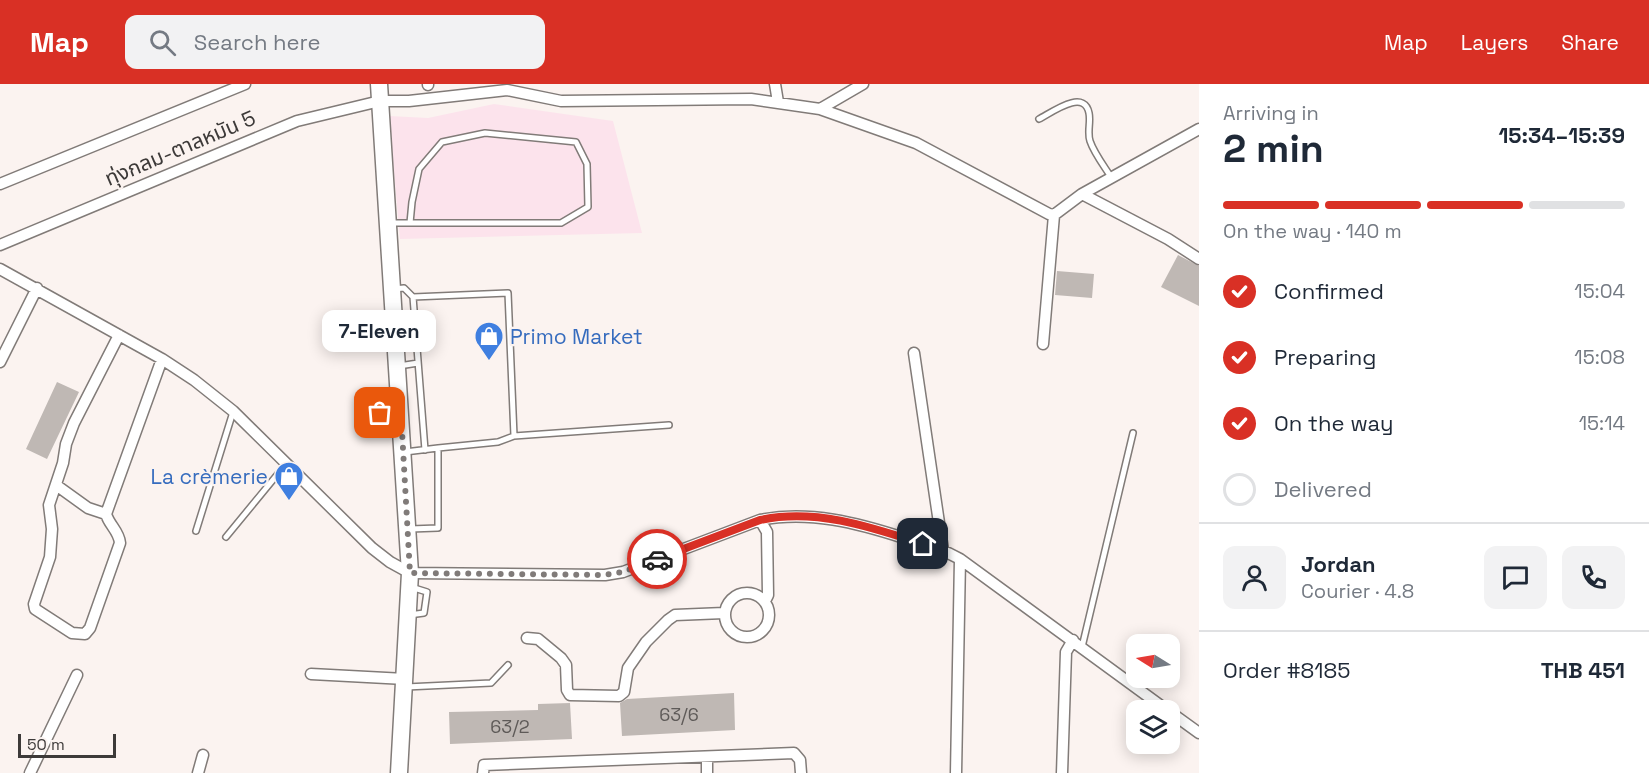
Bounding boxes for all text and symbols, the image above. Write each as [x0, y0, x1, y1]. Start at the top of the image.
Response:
search box [125, 15, 545, 69]
text: Map [30, 24, 89, 60]
icon: search [146, 26, 179, 59]
text: Search here [194, 28, 321, 56]
text: Map [1384, 29, 1428, 56]
text: Layers [1461, 29, 1528, 56]
text: Share [1561, 29, 1619, 56]
text: Arriving in [1223, 100, 1319, 126]
street label: ทุ่งกลม-ตาลหมัน 5 [101, 104, 259, 192]
text: 15:34–15:39 [1498, 121, 1625, 149]
text: 2 min [1223, 124, 1324, 173]
text: On the way · 140 m [1223, 218, 1402, 244]
icon: check [1223, 275, 1256, 308]
text: Confirmed [1274, 277, 1384, 305]
text: 15:04 [1574, 278, 1625, 304]
callout: 7-Eleven [323, 311, 437, 353]
text: 7-Eleven [338, 318, 420, 344]
shop icon: Primo Market [473, 320, 505, 362]
place label: Primo Market [510, 323, 643, 350]
icon: check [1223, 341, 1256, 374]
text: Preparing [1274, 343, 1376, 371]
text: 15:08 [1574, 344, 1625, 370]
pin [354, 387, 405, 438]
icon: bag [363, 396, 396, 429]
icon: check [1223, 407, 1256, 440]
text: On the way [1274, 409, 1393, 437]
text: 15:14 [1579, 410, 1625, 436]
shop icon: La crèmerie [273, 460, 305, 502]
place label: La crèmerie [151, 463, 268, 490]
text: Delivered [1274, 475, 1372, 503]
pin [897, 518, 948, 569]
icon: home [906, 527, 939, 560]
courier [627, 529, 687, 589]
icon: car [641, 543, 674, 576]
button: person [1223, 546, 1286, 609]
button: chat [1484, 546, 1547, 609]
button: phone [1562, 546, 1625, 609]
text: Jordan [1301, 550, 1376, 578]
text: Courier · 4.8 [1301, 578, 1414, 604]
north arrow [1126, 634, 1180, 688]
map controls [1126, 634, 1180, 754]
text: Order #8185 [1223, 656, 1350, 684]
text: THB 451 [1541, 656, 1625, 684]
button: layers [1126, 700, 1180, 754]
house number: 63/6 [659, 703, 699, 726]
house number: 63/2 [490, 715, 530, 738]
scale bar [18, 731, 116, 758]
text: 50 m [27, 734, 65, 755]

